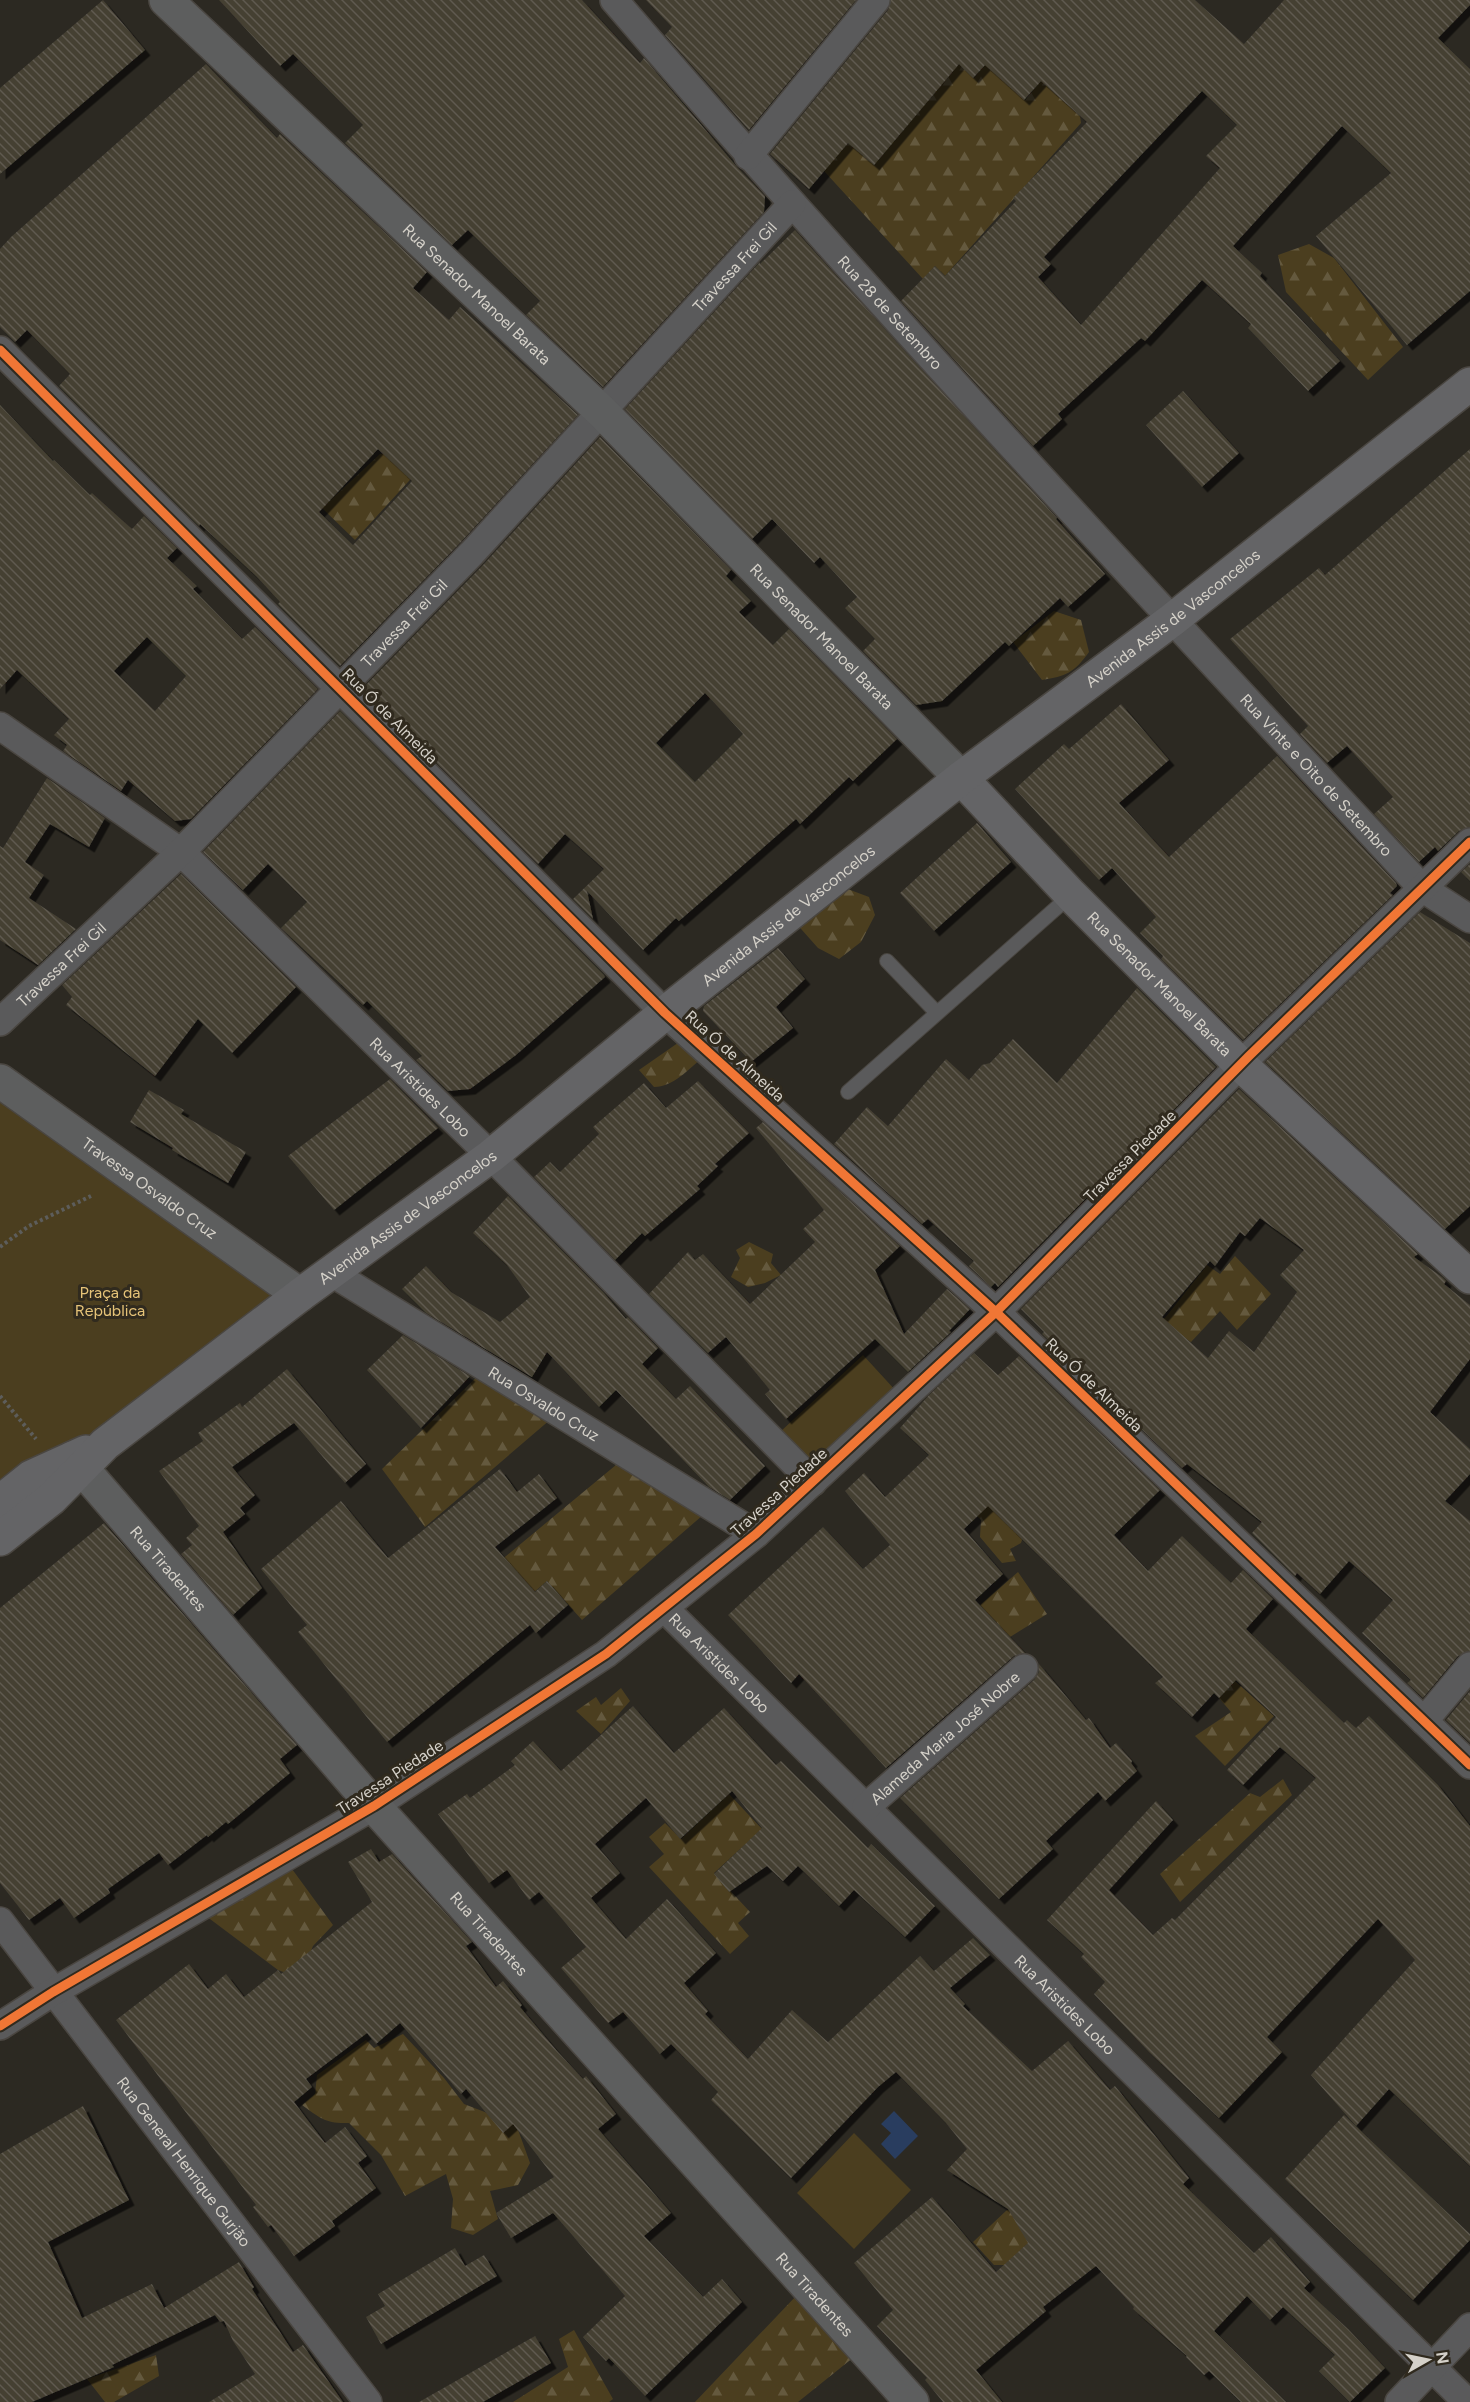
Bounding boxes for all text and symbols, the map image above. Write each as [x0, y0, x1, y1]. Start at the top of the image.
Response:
street label: Travessa Frei Gil [689, 218, 780, 316]
street label: Rua Senador Manoel Barata [399, 219, 555, 368]
street label: Rua 28 de Setembro [834, 251, 947, 373]
street label: Avenida Assis de Vasconcelos [1081, 545, 1264, 691]
street label: Rua Senador Manoel Barata [746, 559, 898, 713]
street label: Travessa Frei Gil [357, 575, 451, 671]
street label: Rua Ó de Almeida [338, 664, 442, 768]
street label: Rua Vinte e Oito de Setembro [1236, 690, 1397, 860]
street label: Avenida Assis de Vasconcelos [698, 841, 878, 990]
street label: Rua Senador Manoel Barata [1083, 907, 1236, 1060]
street label: Travessa Frei Gil [13, 918, 110, 1011]
street label: Rua Ó de Almeida [681, 1006, 789, 1106]
street label: Rua Aristides Lobo [366, 1033, 475, 1141]
street label: Travessa Piedade [1080, 1106, 1180, 1206]
street label: Travessa Osvaldo Cruz [78, 1133, 221, 1243]
street label: Avenida Assis de Vasconcelos [315, 1146, 500, 1288]
park label: Praça da República [75, 1283, 145, 1320]
street label: Rua Ó de Almeida [1042, 1334, 1146, 1436]
street label: Rua Osvaldo Cruz [485, 1362, 603, 1445]
street label: Travessa Piedade [727, 1444, 831, 1540]
street label: Rua Tiradentes [126, 1522, 211, 1615]
street label: Rua Aristides Lobo [665, 1609, 774, 1717]
street label: Alameda Maria José Nobre [866, 1667, 1024, 1808]
street label: Travessa Piedade [333, 1735, 447, 1818]
street label: Rua Tiradentes [446, 1888, 532, 1980]
street label: Rua Aristides Lobo [1011, 1951, 1119, 2058]
street label: Rua General Henrique Gurjão [113, 2073, 255, 2250]
street label: Rua Tiradentes [772, 2248, 858, 2340]
north arrow [1398, 2330, 1458, 2390]
text: N [1432, 2350, 1453, 2365]

